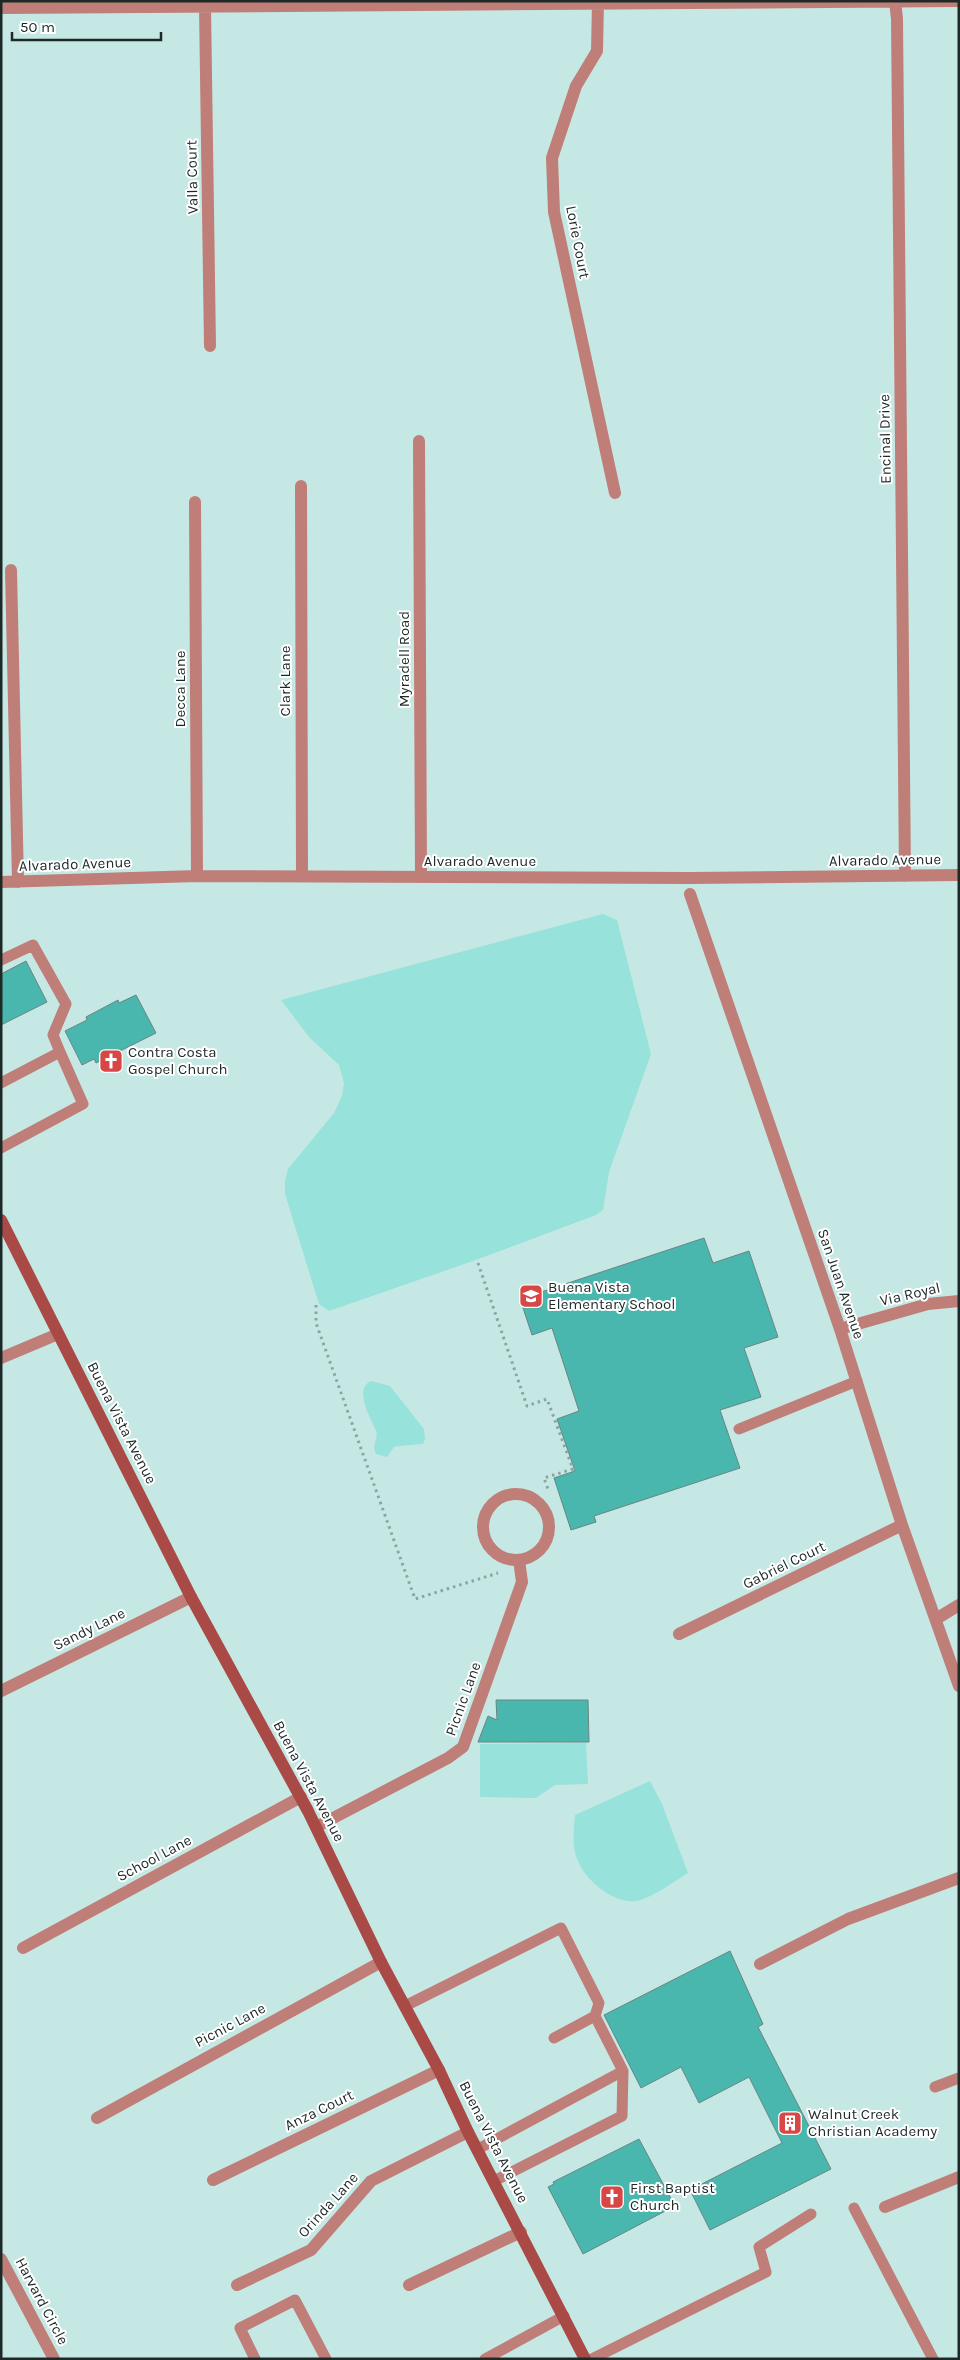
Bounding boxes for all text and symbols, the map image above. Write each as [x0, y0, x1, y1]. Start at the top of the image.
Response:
scale bar [12, 10, 161, 42]
text: 50 m [20, 18, 55, 36]
street label: Valla Court [182, 140, 202, 214]
street label: Lorie Court [562, 204, 594, 280]
street label: Encinal Drive [875, 394, 895, 484]
street label: Myradell Road [395, 611, 413, 707]
street label: Clark Lane [276, 645, 294, 717]
street label: Decca Lane [171, 651, 189, 727]
street label: Alvarado Avenue [829, 850, 941, 870]
street label: Alvarado Avenue [424, 852, 536, 870]
street label: Alvarado Avenue [19, 853, 131, 875]
place label: Contra Costa Gospel Church [128, 1043, 228, 1078]
church icon: Contra Costa Gospel Church [98, 1048, 124, 1074]
street label: San Juan Avenue [814, 1227, 868, 1341]
place label: Buena Vista Elementary School [548, 1278, 675, 1313]
street label: Via Royal [878, 1278, 942, 1310]
school or university icon: Buena Vista Elementary School [518, 1283, 544, 1309]
street label: Buena Vista Avenue [83, 1359, 161, 1487]
street label: Gabriel Court [740, 1537, 829, 1593]
street label: Sandy Lane [50, 1604, 128, 1654]
street label: Picnic Lane [441, 1660, 485, 1738]
street label: Buena Vista Avenue [269, 1717, 349, 1845]
street label: School Lane [114, 1831, 194, 1885]
street label: Picnic Lane [192, 1999, 268, 2051]
street label: Buena Vista Avenue [455, 2078, 533, 2206]
street label: Anza Court [282, 2086, 357, 2134]
place label: Walnut Creek Christian Academy [808, 2105, 937, 2140]
building icon: Walnut Creek Christian Academy [777, 2110, 803, 2136]
street label: Orinda Lane [294, 2169, 362, 2241]
place label: First Baptist Church [630, 2179, 715, 2214]
church icon: First Baptist Church [599, 2184, 625, 2210]
street label: Harvard Circle [11, 2254, 73, 2348]

